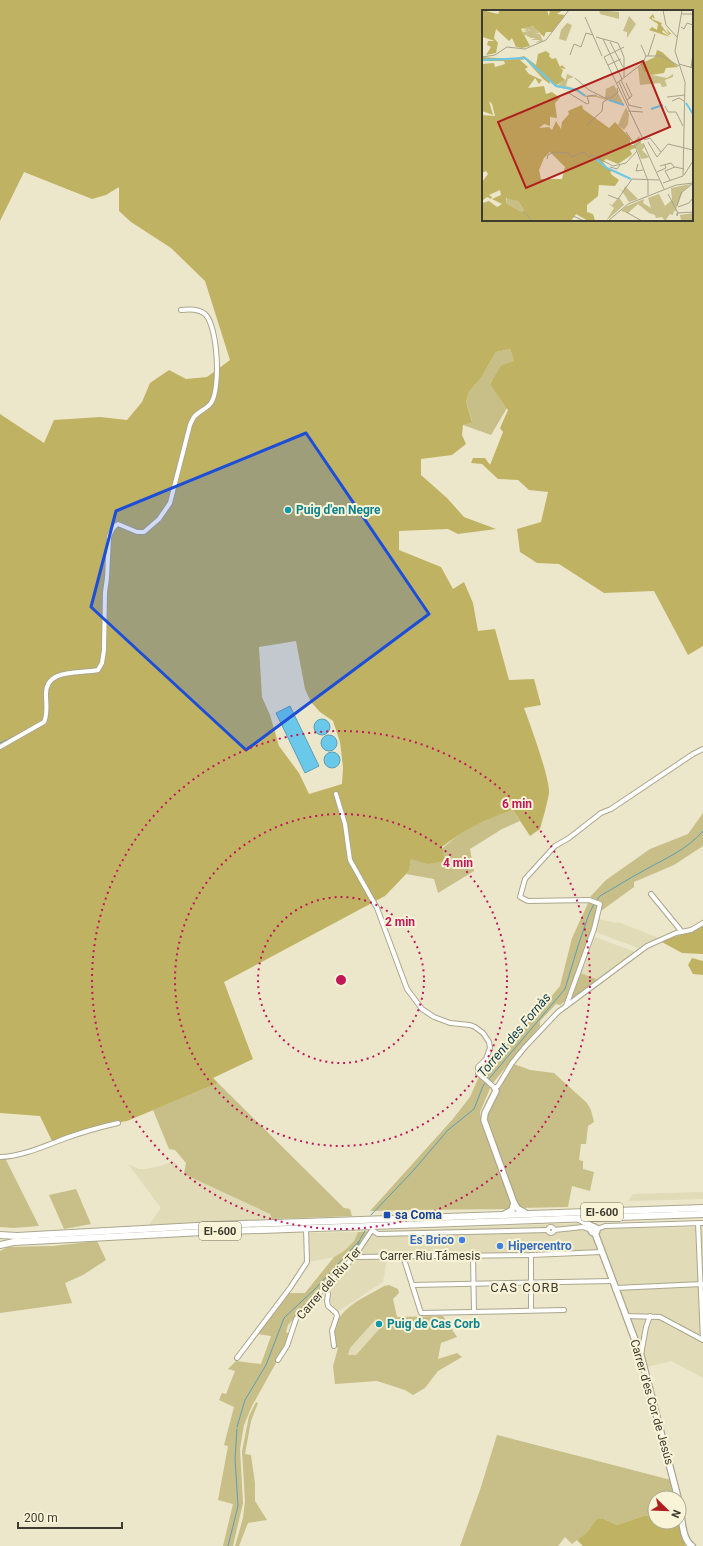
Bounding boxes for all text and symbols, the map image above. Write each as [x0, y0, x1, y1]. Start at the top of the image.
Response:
inset map [482, 10, 693, 221]
place label: Puig d'en Negre [296, 503, 381, 517]
marker: Puig d'en Negre [283, 505, 293, 515]
text: 6 min [502, 797, 532, 811]
text: 4 min [443, 856, 473, 870]
text: 2 min [385, 915, 415, 929]
centre of rings [334, 973, 348, 987]
water label: Torrent des Fornàs [474, 989, 554, 1080]
road number: EI-600 [581, 1203, 623, 1221]
place label: sa Coma [395, 1208, 443, 1222]
marker: sa Coma [382, 1210, 392, 1220]
road number: EI-600 [199, 1222, 241, 1240]
place label: Es Brico [410, 1233, 454, 1247]
marker: Es Brico [457, 1235, 467, 1245]
place label: Hipercentro [508, 1239, 572, 1253]
marker: Hipercentro [495, 1241, 505, 1251]
street label: Carrer del Riu Ter [294, 1244, 364, 1322]
street label: Carrer Riu Támesis [380, 1249, 480, 1263]
district label: CAS CORB [490, 1280, 560, 1295]
place label: Puig de Cas Corb [387, 1317, 480, 1331]
marker: Puig de Cas Corb [374, 1319, 384, 1329]
street label: Carrer d'es Cor de Jesús [627, 1338, 677, 1466]
north arrow [647, 1490, 687, 1530]
scale bar [18, 1504, 122, 1530]
text: N [668, 1508, 683, 1520]
text: 200 m [24, 1511, 58, 1525]

